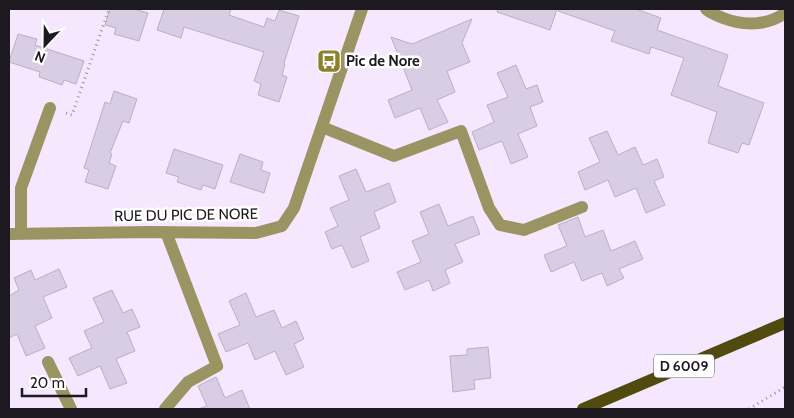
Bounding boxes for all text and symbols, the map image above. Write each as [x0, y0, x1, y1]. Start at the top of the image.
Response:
north arrow [20, 20, 70, 70]
text: N [32, 47, 48, 67]
bus stop icon: Pic de Nore [316, 48, 342, 74]
place label: Pic de Nore [346, 52, 420, 70]
street label: RUE DU PIC DE NORE [114, 205, 258, 225]
road number: D 6009 [654, 354, 714, 378]
scale bar [22, 366, 86, 398]
text: 20 m [30, 374, 65, 392]

